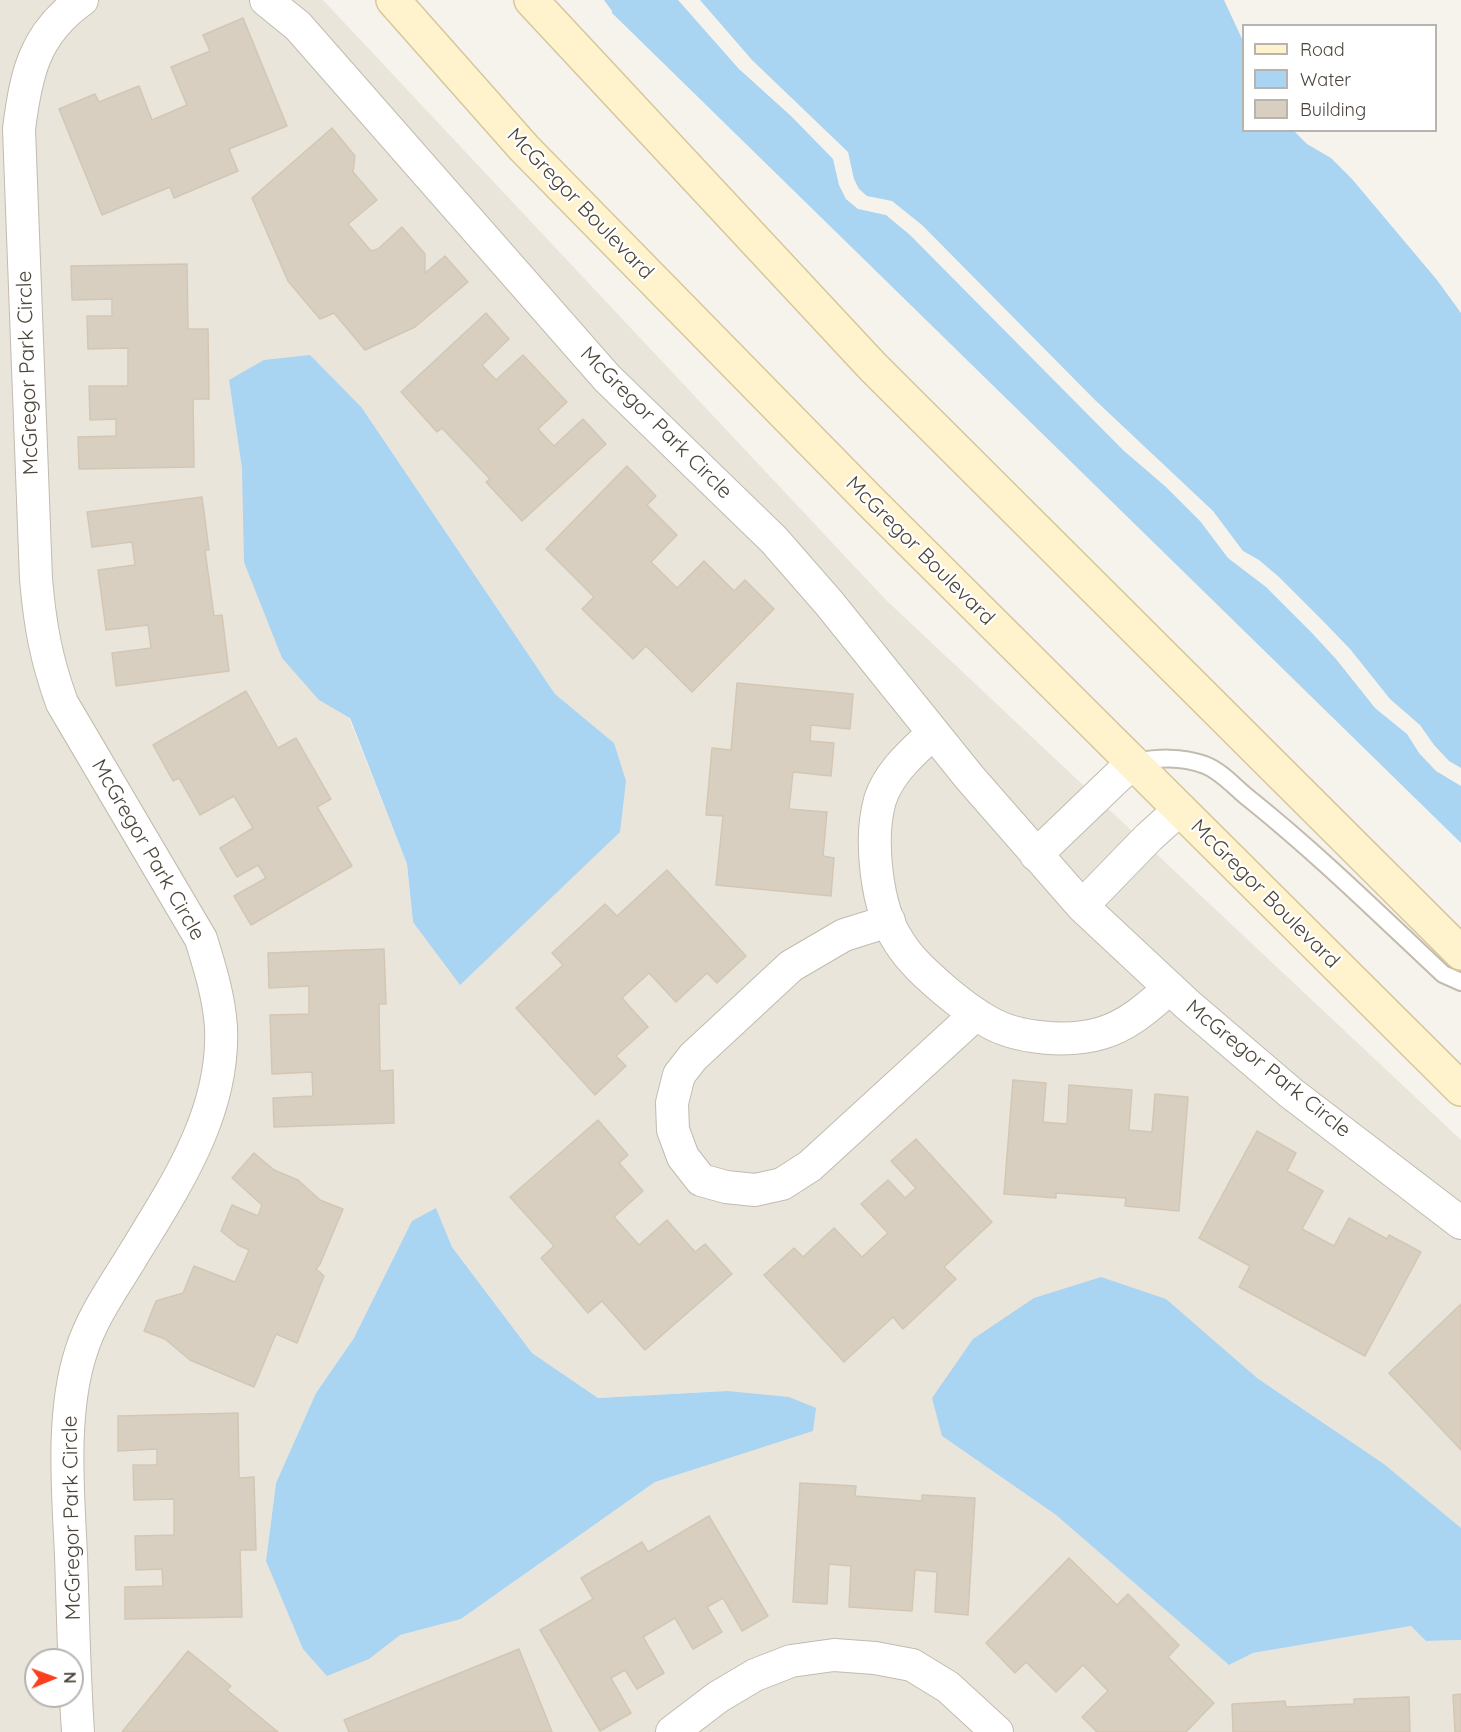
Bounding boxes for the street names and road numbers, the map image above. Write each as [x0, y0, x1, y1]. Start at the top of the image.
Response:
street label: McGregor Boulevard [501, 123, 659, 285]
street label: McGregor Park Circle [12, 270, 44, 476]
street label: McGregor Park Circle [575, 342, 737, 504]
street label: McGregor Boulevard [840, 471, 1000, 631]
street label: McGregor Park Circle [86, 755, 210, 945]
street label: McGregor Boulevard [1185, 814, 1345, 974]
street label: McGregor Park Circle [1180, 995, 1356, 1143]
street label: McGregor Park Circle [58, 1415, 86, 1621]

